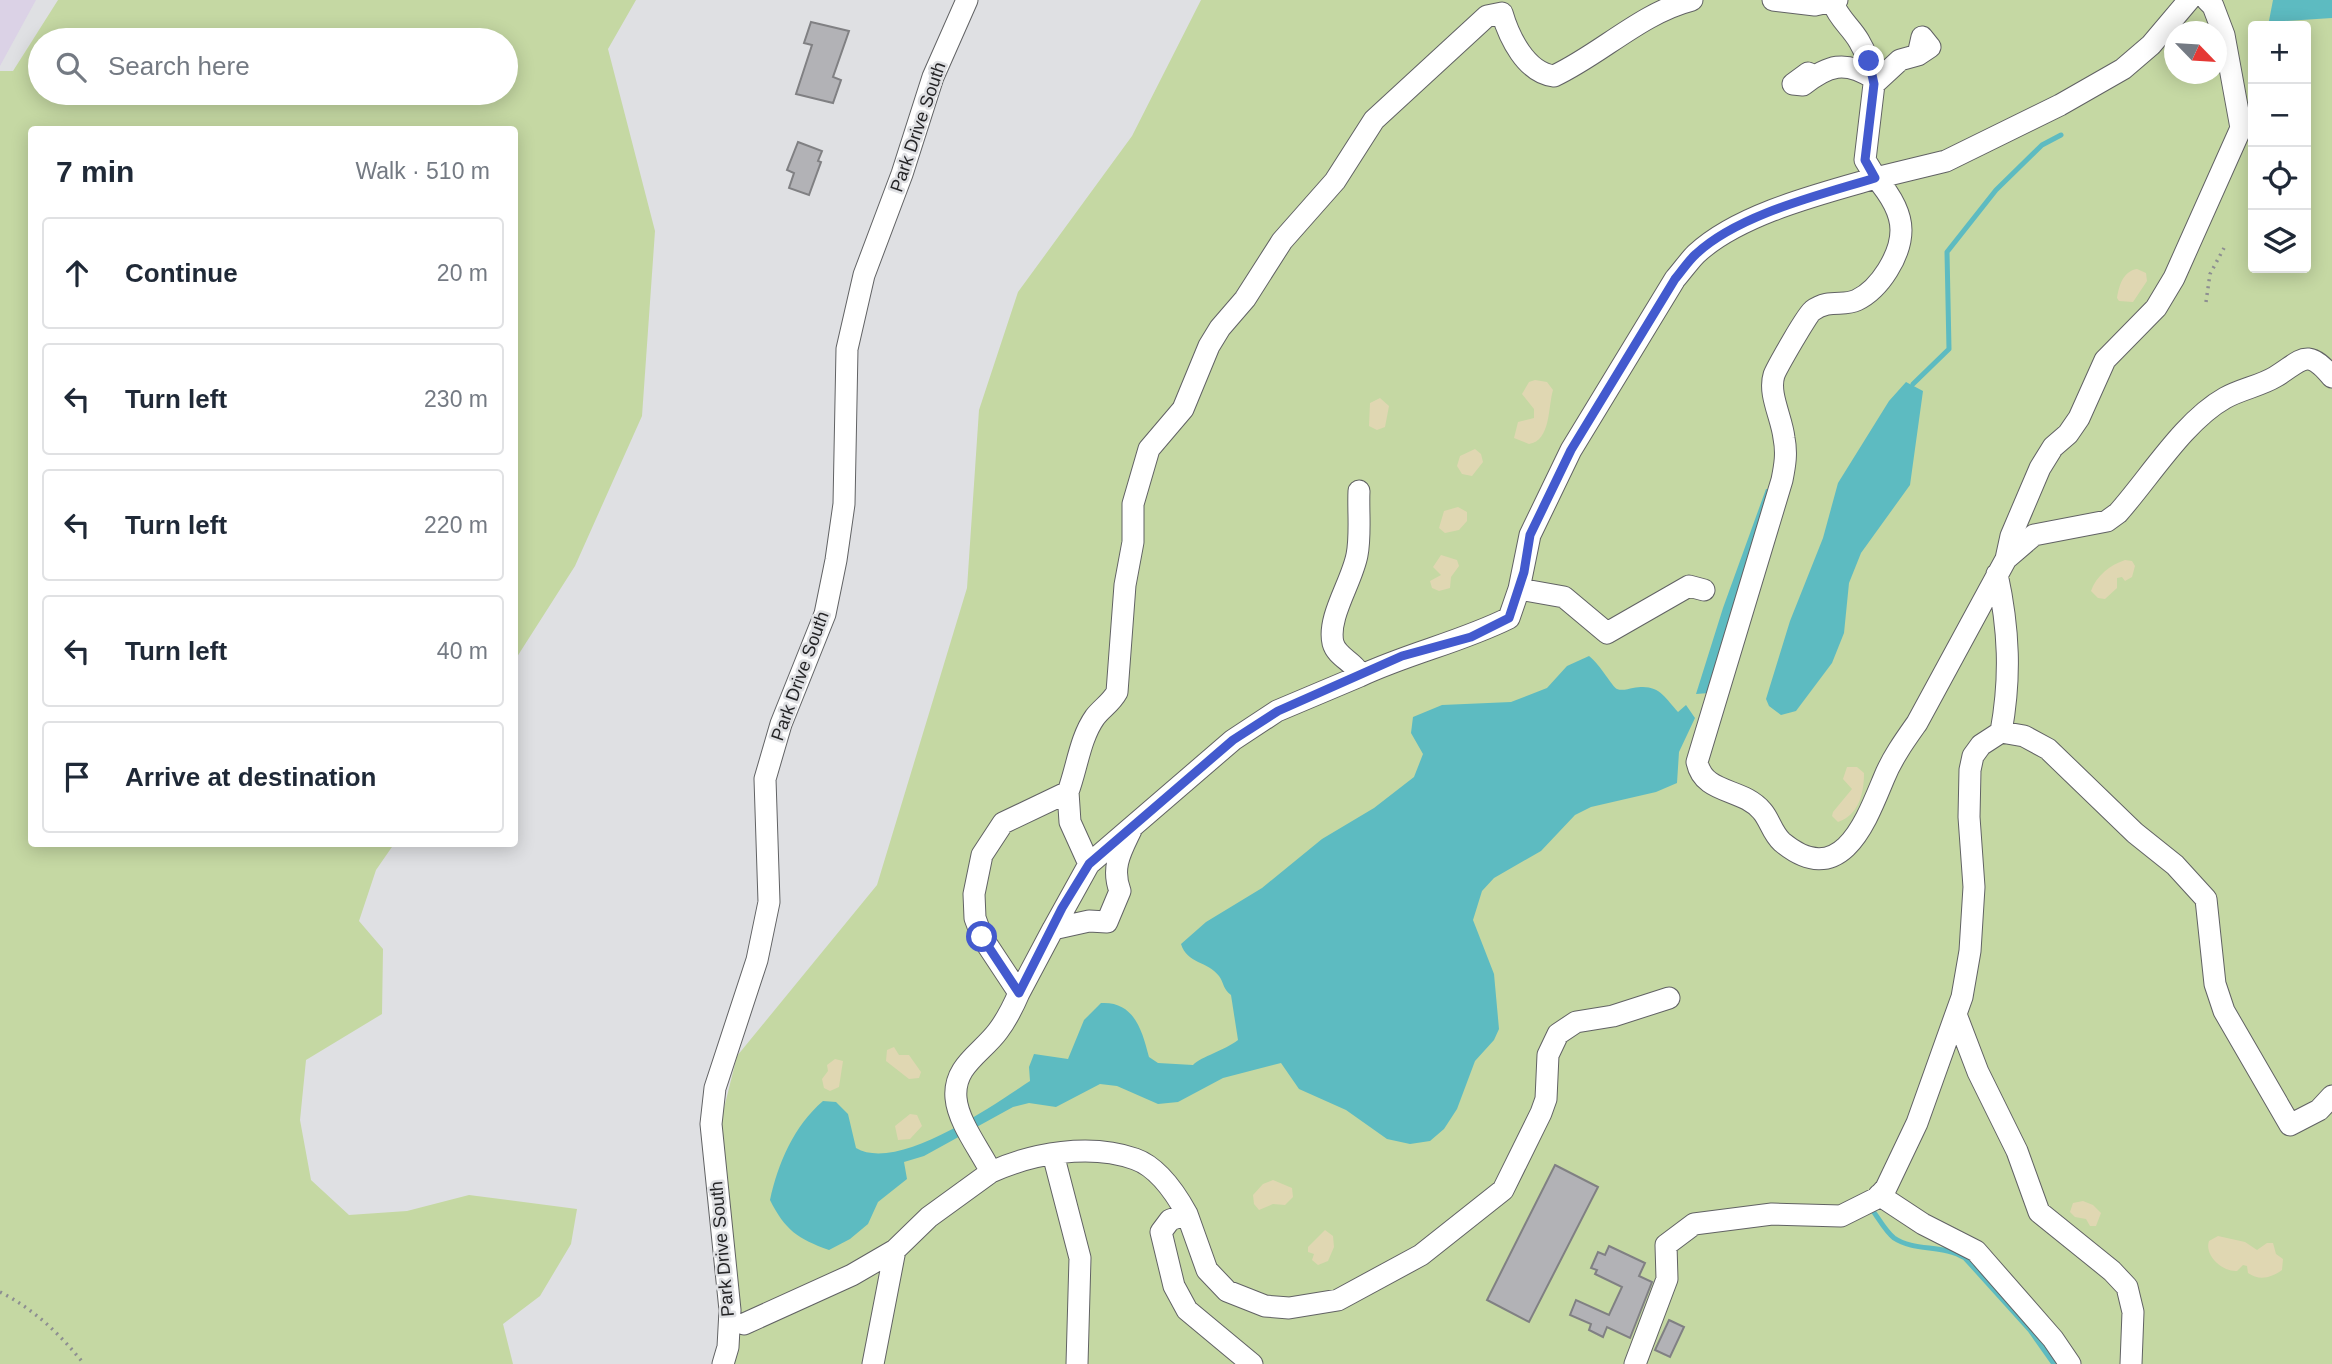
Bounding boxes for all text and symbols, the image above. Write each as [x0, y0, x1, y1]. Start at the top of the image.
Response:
north arrow [2164, 21, 2227, 84]
map controls [2248, 21, 2311, 273]
button: + [2248, 21, 2311, 84]
search box [28, 28, 518, 105]
route end [1853, 45, 1884, 76]
icon: search [52, 48, 90, 86]
text: Search here [108, 51, 250, 81]
street label: Park Drive South [886, 59, 950, 195]
button: − [2248, 84, 2311, 147]
button: locate [2248, 147, 2311, 210]
text: 7 min [56, 155, 134, 188]
text: Walk · 510 m [355, 158, 490, 184]
button: layers [2248, 210, 2311, 273]
icon: ahead [58, 254, 96, 292]
text: Continue [125, 258, 238, 288]
text: 20 m [437, 260, 488, 286]
icon: left [58, 380, 96, 418]
text: Turn left [125, 384, 227, 414]
text: 230 m [424, 386, 488, 412]
icon: left [58, 506, 96, 544]
text: Turn left [125, 510, 227, 540]
text: 220 m [424, 512, 488, 538]
street label: Park Drive South [767, 609, 833, 743]
icon: left [58, 632, 96, 670]
text: Turn left [125, 636, 227, 666]
text: 40 m [437, 638, 488, 664]
icon: arrive [58, 758, 96, 796]
text: Arrive at destination [125, 762, 376, 792]
route start [966, 921, 997, 952]
street label: Park Drive South [706, 1180, 738, 1318]

